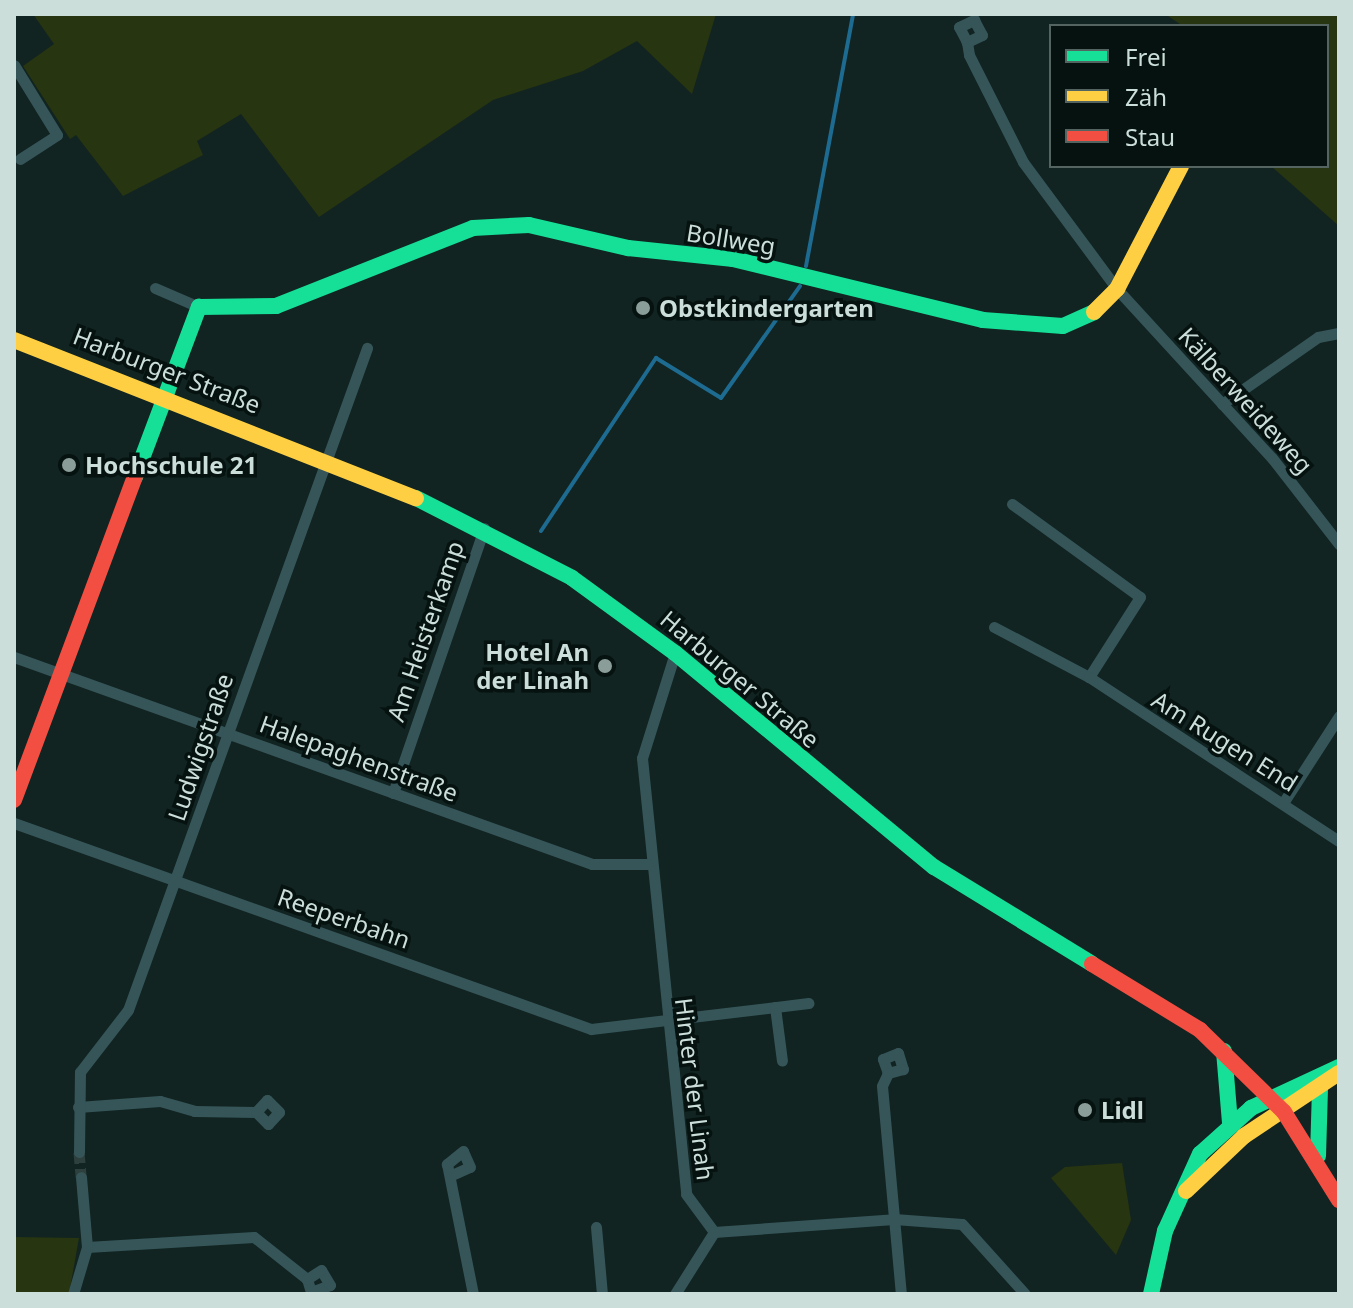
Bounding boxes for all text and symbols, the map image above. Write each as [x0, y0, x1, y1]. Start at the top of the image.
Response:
legend [1049, 24, 1329, 168]
text: Frei [1125, 40, 1167, 73]
text: Zäh [1125, 80, 1167, 113]
text: Stau [1125, 120, 1175, 153]
street label: Bollweg [684, 218, 778, 260]
place label: Obstkindergarten [659, 294, 874, 322]
marker: Obstkindergarten [634, 299, 652, 317]
street label: Harburger Straße [69, 321, 265, 419]
street label: Kälberweideweg [1173, 321, 1319, 479]
place label: Hochschule 21 [85, 451, 257, 479]
marker: Hochschule 21 [60, 456, 78, 474]
street label: Am Heisterkamp [381, 537, 469, 725]
street label: Harburger Straße [655, 604, 825, 754]
place label: Hotel An der Linah [476, 638, 589, 694]
marker: Hotel An der Linah [596, 657, 614, 675]
street label: Ludwigstraße [161, 670, 239, 824]
street label: Am Rugen End [1147, 685, 1303, 797]
street label: Halepaghenstraße [256, 709, 462, 807]
street label: Reeperbahn [274, 882, 414, 954]
street label: Hinter der Linah [670, 996, 720, 1182]
place label: Lidl [1101, 1096, 1144, 1124]
marker: Lidl [1076, 1101, 1094, 1119]

